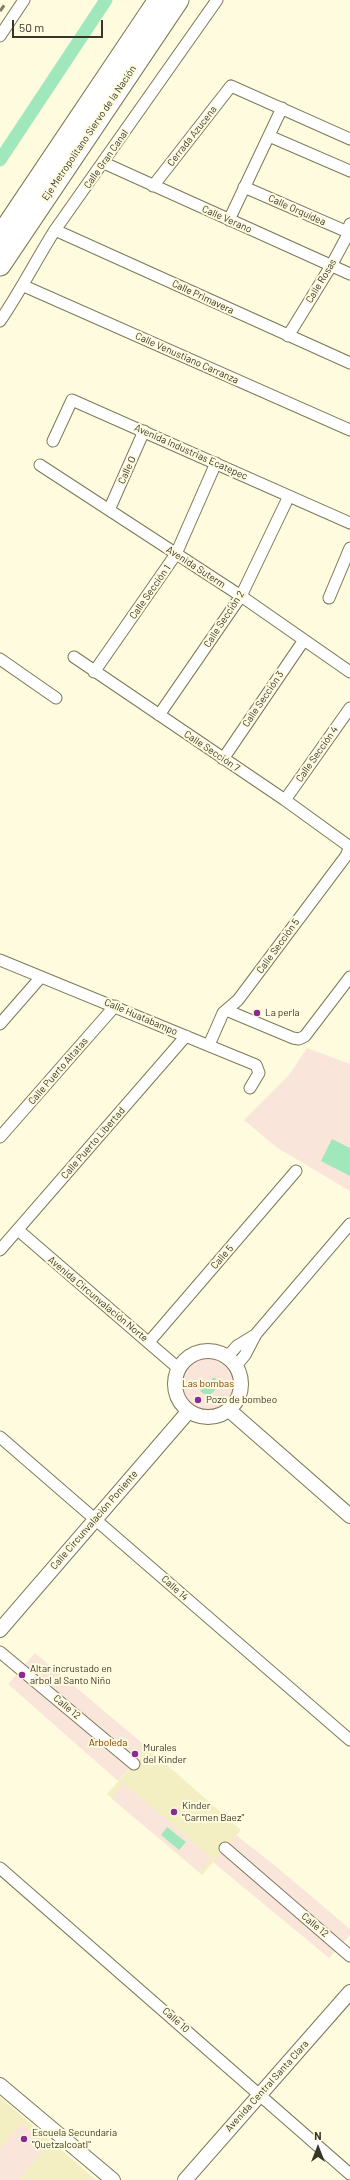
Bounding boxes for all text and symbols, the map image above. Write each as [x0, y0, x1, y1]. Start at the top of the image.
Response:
scale bar [14, 12, 105, 38]
text: 50 m [19, 20, 44, 34]
street label: Eje Metropolitano Siervo de la Nación [39, 63, 139, 203]
street label: Cerrada Azucena [165, 103, 219, 169]
street label: Calle Gran Canal [81, 127, 131, 191]
street label: Calle Orquídea [266, 192, 328, 228]
street label: Calle Verano [200, 203, 254, 235]
street label: Calle Rosas [303, 257, 339, 305]
street label: Calle Primavera [170, 277, 236, 317]
street label: Calle Venustiano Carranza [133, 330, 241, 386]
street label: Avenida Industrias Ecatepec [133, 422, 249, 482]
street label: Calle O [116, 454, 138, 486]
street label: Avenida Suterm [164, 543, 228, 591]
street label: Calle Sección 1 [127, 563, 173, 621]
street label: Calle Sección 2 [201, 588, 247, 650]
street label: Calle Sección 3 [240, 669, 286, 729]
street label: Calle Sección 4 [293, 724, 341, 784]
street label: Calle Sección 7 [182, 728, 242, 774]
street label: Calle Sección 5 [254, 916, 302, 976]
street label: Calle Huatabampo [103, 996, 179, 1038]
place label: La perla [265, 1007, 300, 1019]
marker: La perla [252, 1008, 262, 1018]
street label: Calle Puerto Altatas [26, 1035, 90, 1107]
street label: Calle Puerto Libertad [59, 1105, 127, 1181]
street label: Calle 5 [208, 1242, 236, 1272]
street label: Avenida Circunvalación Norte [46, 1254, 150, 1344]
park label: Las bombas [182, 1378, 234, 1390]
place label: Pozo de bombeo [206, 1394, 277, 1406]
marker: Pozo de bombeo [193, 1395, 203, 1405]
street label: Calle Circunvalación Poniente [48, 1468, 140, 1572]
street label: Calle 14 [159, 1573, 191, 1603]
place label: Altar incrustado en arbol al Santo Niño [30, 1663, 112, 1686]
marker: Altar incrustado en arbol al Santo Niño [17, 1670, 27, 1680]
street label: Calle 12 [51, 1692, 83, 1722]
park label: Arboleda [89, 1737, 127, 1749]
place label: Murales del Kinder [143, 1742, 186, 1766]
marker: Murales del Kinder [130, 1749, 140, 1759]
place label: Kinder "Carmen Baez" [182, 1800, 244, 1824]
marker: Kinder "Carmen Baez" [169, 1807, 179, 1817]
street label: Calle 12 [299, 1910, 331, 1940]
street label: Calle 10 [160, 2005, 192, 2035]
street label: Avenida Central Santa Clara [223, 2038, 311, 2134]
place label: Escuela Secundaria "Quetzalcoatl" [32, 2127, 117, 2150]
north arrow [298, 2128, 338, 2168]
text: N [314, 2129, 322, 2142]
marker: Escuela Secundaria "Quetzalcoatl" [19, 2134, 29, 2144]

